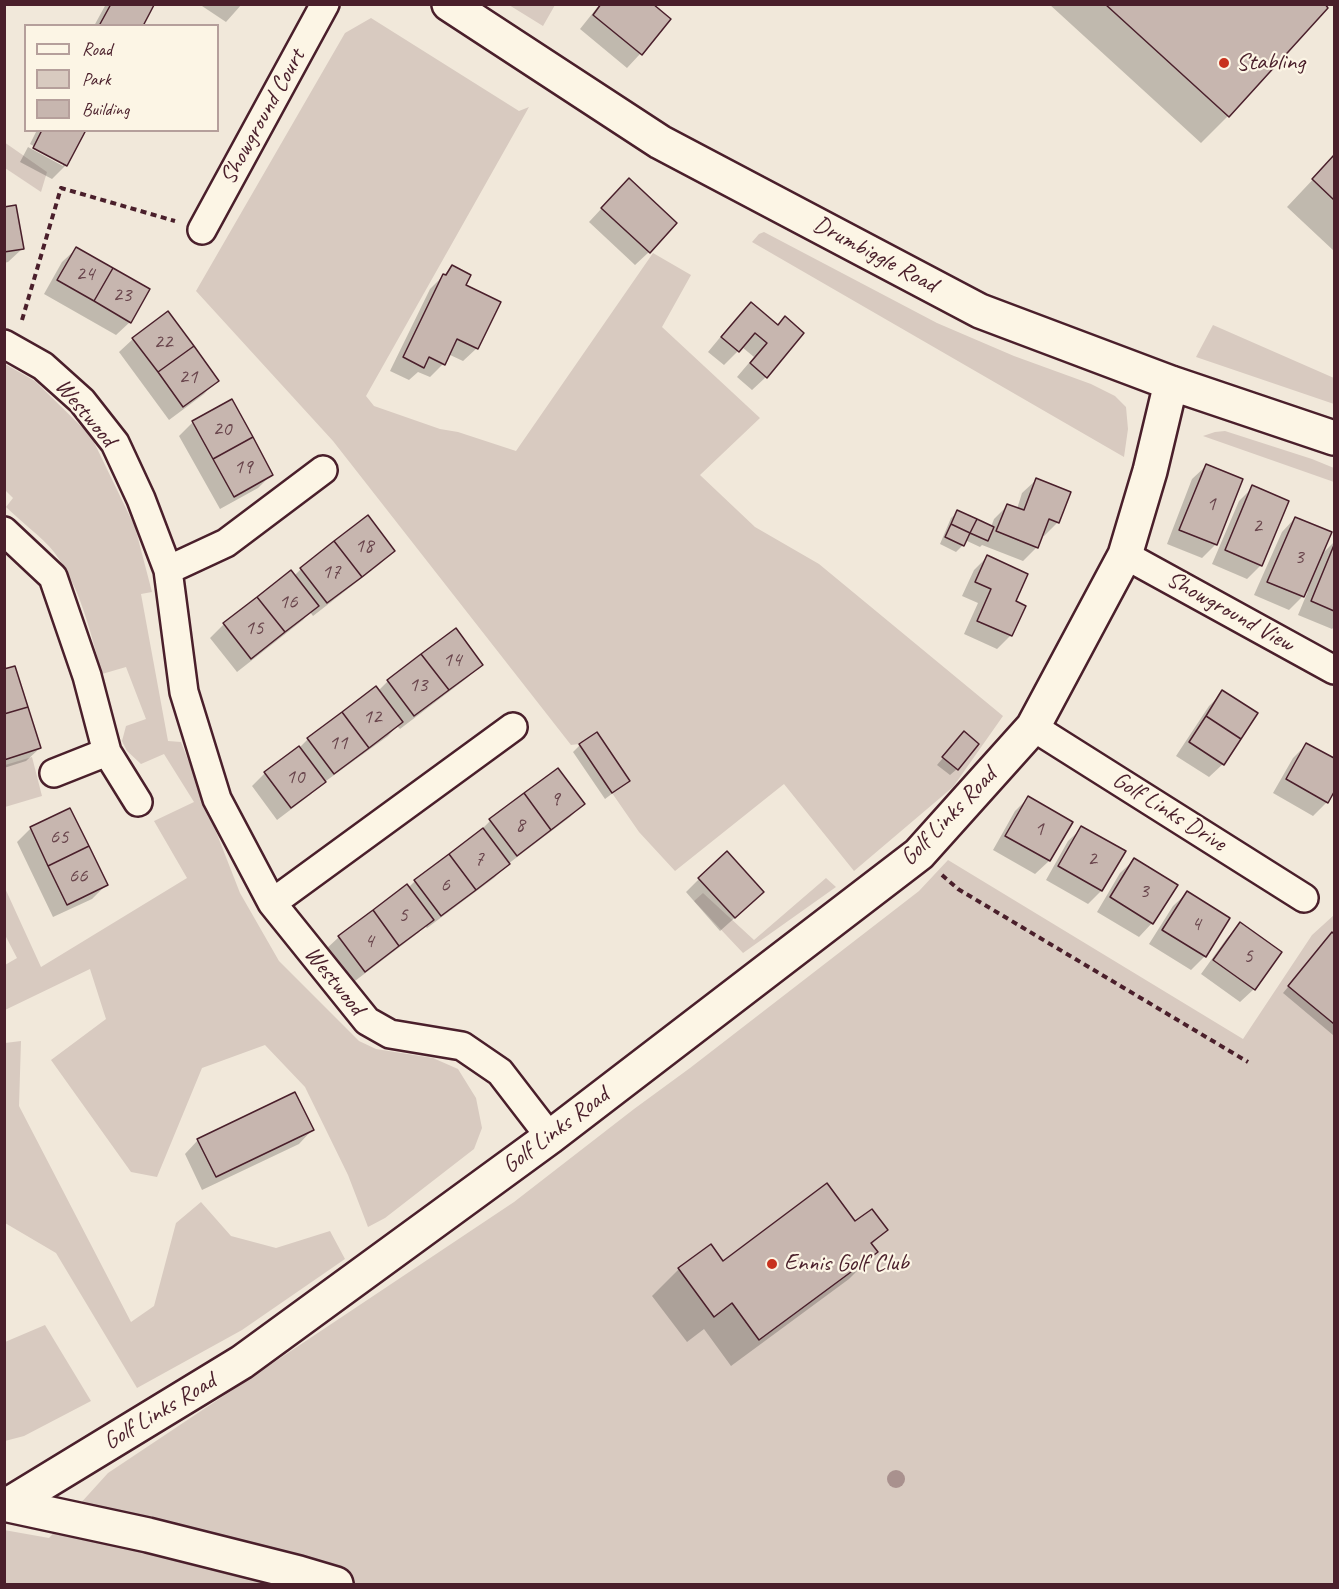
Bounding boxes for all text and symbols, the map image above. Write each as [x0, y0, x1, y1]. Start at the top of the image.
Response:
legend [24, 24, 219, 132]
text: Road [82, 38, 112, 60]
street label: Showground Court [214, 44, 312, 190]
place label: Stabling [1236, 49, 1305, 77]
marker: Stabling [1217, 56, 1231, 70]
text: Park [82, 68, 111, 90]
text: Building [82, 98, 129, 120]
street label: Drumbiggle Road [808, 210, 942, 300]
house number: 24 [76, 261, 94, 287]
house number: 23 [113, 282, 131, 308]
house number: 22 [154, 329, 172, 355]
house number: 21 [179, 364, 197, 390]
street label: Westwood [48, 373, 122, 453]
house number: 20 [213, 416, 231, 442]
house number: 19 [234, 454, 252, 480]
house number: 1 [1206, 491, 1216, 517]
house number: 2 [1252, 513, 1262, 539]
house number: 18 [355, 533, 373, 559]
house number: 3 [1294, 544, 1304, 570]
house number: 17 [322, 559, 340, 585]
street label: Showground View [1161, 565, 1299, 659]
house number: 16 [279, 589, 297, 615]
house number: 15 [245, 615, 263, 641]
house number: 14 [443, 647, 461, 673]
house number: 13 [409, 672, 427, 698]
house number: 12 [363, 704, 381, 730]
house number: 11 [329, 730, 347, 756]
street label: Golf Links Road [895, 762, 1003, 872]
house number: 10 [286, 764, 304, 790]
street label: Golf Links Drive [1107, 766, 1231, 858]
house number: 9 [550, 786, 560, 812]
house number: 8 [515, 812, 525, 838]
house number: 1 [1034, 816, 1044, 842]
house number: 65 [50, 824, 68, 850]
house number: 7 [474, 846, 484, 872]
house number: 2 [1087, 846, 1097, 872]
house number: 66 [69, 863, 87, 889]
house number: 6 [440, 872, 450, 898]
house number: 3 [1139, 878, 1149, 904]
house number: 5 [398, 902, 408, 928]
house number: 4 [1191, 911, 1201, 937]
house number: 4 [364, 928, 374, 954]
street label: Westwood [298, 941, 370, 1021]
house number: 5 [1243, 943, 1253, 969]
street label: Golf Links Road [497, 1082, 615, 1180]
place label: Ennis Golf Club [784, 1250, 909, 1278]
marker: Ennis Golf Club [765, 1257, 779, 1271]
street label: Golf Links Road [99, 1367, 221, 1457]

